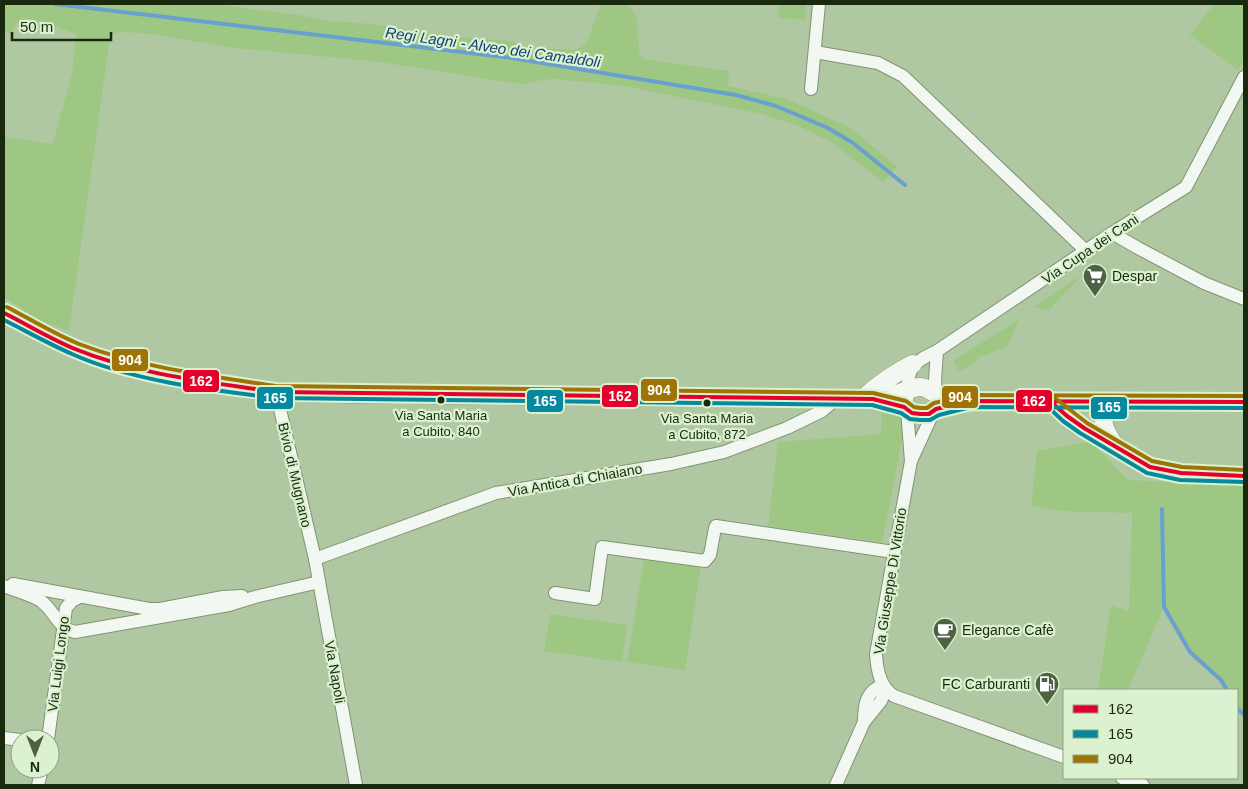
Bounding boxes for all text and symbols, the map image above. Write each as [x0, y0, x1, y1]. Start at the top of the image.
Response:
scale bar [12, 10, 111, 42]
text: 50 m [20, 18, 53, 35]
water label: Regi Lagni - Alveo dei Camaldoli [384, 23, 602, 71]
street label: Via Cupa dei Cani [1039, 211, 1141, 287]
supermarket icon: Despar [1082, 263, 1108, 297]
place label: Despar [1112, 268, 1157, 284]
line badge: 904 [111, 348, 149, 372]
text: 904 [118, 352, 142, 368]
line badge: 162 [182, 369, 220, 393]
text: 162 [189, 373, 213, 389]
line badge: 904 [640, 378, 678, 402]
text: 904 [647, 382, 671, 398]
line badge: 162 [601, 384, 639, 408]
line badge: 904 [941, 385, 979, 409]
line badge: 165 [256, 386, 294, 410]
text: 162 [608, 388, 632, 404]
line badge: 165 [526, 389, 564, 413]
text: 904 [948, 389, 972, 405]
line badge: 162 [1015, 389, 1053, 413]
text: 165 [263, 390, 287, 406]
text: 165 [533, 393, 557, 409]
text: 162 [1022, 393, 1046, 409]
marker: Via Santa Maria a Cubito, 840 [436, 395, 446, 405]
line badge: 165 [1090, 396, 1128, 420]
marker: Via Santa Maria a Cubito, 872 [702, 398, 712, 408]
text: 165 [1097, 399, 1121, 415]
place label: Via Santa Maria a Cubito, 840 [395, 408, 488, 439]
place label: Via Santa Maria a Cubito, 872 [661, 411, 754, 442]
street label: Bivio di Mugnano [275, 421, 315, 529]
street label: Via Antica di Chiaiano [507, 460, 644, 500]
street label: Via Giuseppe Di Vittorio [871, 506, 910, 655]
street label: Via Luigi Longo [44, 615, 72, 713]
cafe icon: Elegance Cafè [932, 617, 958, 651]
place label: Elegance Cafè [962, 622, 1054, 638]
street label: Via Napoli [322, 639, 348, 705]
fuel station icon: FC Carburanti [1034, 671, 1060, 705]
place label: FC Carburanti [942, 676, 1030, 692]
legend [1063, 689, 1238, 779]
text: 162 [1108, 700, 1133, 717]
text: 165 [1108, 725, 1133, 742]
north arrow [10, 729, 60, 779]
text: 904 [1108, 750, 1133, 767]
text: N [30, 759, 40, 775]

